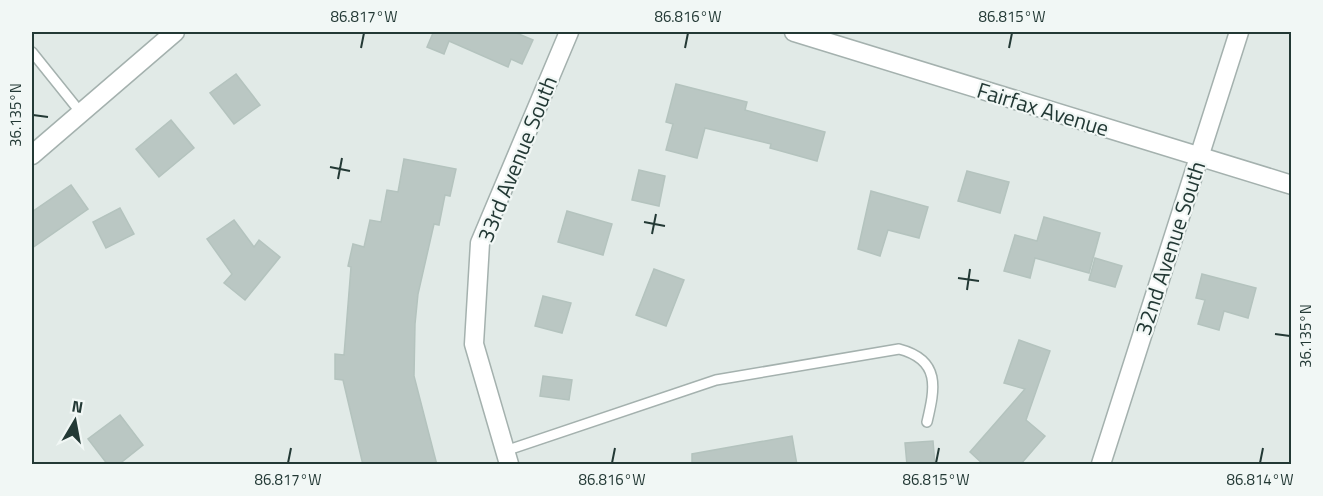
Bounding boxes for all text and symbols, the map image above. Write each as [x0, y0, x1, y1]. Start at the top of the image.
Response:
text: 86.817°W [331, 5, 397, 28]
text: 86.816°W [655, 5, 721, 28]
text: 86.815°W [979, 5, 1045, 28]
street label: 33rd Avenue South [468, 71, 566, 247]
street label: Fairfax Avenue [973, 73, 1113, 145]
text: 36.135°N [4, 83, 27, 147]
street label: 32nd Avenue South [1126, 157, 1214, 339]
text: 36.135°N [1294, 304, 1317, 368]
north arrow [45, 391, 105, 451]
text: N [70, 393, 85, 419]
text: 86.817°W [255, 468, 321, 491]
text: 86.816°W [579, 468, 645, 491]
text: 86.815°W [903, 468, 969, 491]
text: 86.814°W [1227, 468, 1293, 491]

